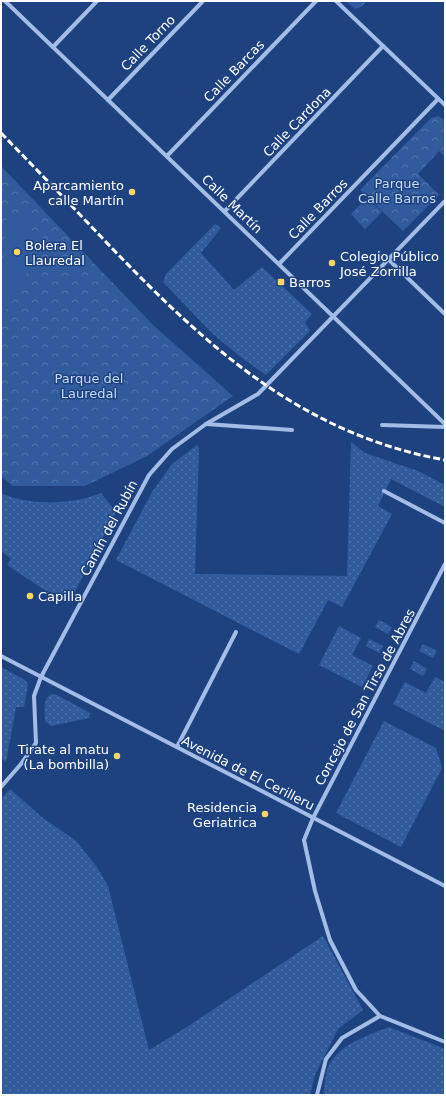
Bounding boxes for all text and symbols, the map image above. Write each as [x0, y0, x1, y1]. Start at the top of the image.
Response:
street label: Calle Torno [118, 12, 178, 74]
street label: Calle Barcas [201, 37, 267, 105]
street label: Calle Cardona [260, 84, 334, 160]
street label: Calle Martín [199, 172, 265, 236]
street label: Calle Barros [285, 176, 351, 242]
park label: Parque Calle Barros [358, 176, 436, 206]
place label: Aparcamiento calle Martín [33, 178, 124, 208]
marker: Aparcamiento calle Martín [127, 187, 137, 197]
place label: Bolera El Llauredal [25, 238, 85, 268]
marker: Bolera El Llauredal [12, 247, 22, 257]
place label: Colegio Público José Zorrilla [339, 249, 439, 279]
marker: Colegio Público José Zorrilla [327, 258, 337, 268]
place label: Barros [289, 275, 331, 290]
marker: Barros [276, 277, 286, 287]
park label: Parque del Lauredal [55, 371, 123, 401]
street label: Camín del Rubín [77, 477, 141, 579]
place label: Capilla [38, 589, 82, 604]
marker: Capilla [25, 591, 35, 601]
street label: Concejo de San Tirso de Abres [312, 606, 418, 788]
street label: Avenida de El Cerilleru [179, 733, 317, 813]
place label: Tirate al matu (La bombilla) [17, 742, 109, 772]
marker: Tirate al matu (La bombilla) [112, 751, 122, 761]
place label: Residencia Geriatrica [187, 800, 257, 830]
marker: Residencia Geriatrica [260, 809, 270, 819]

